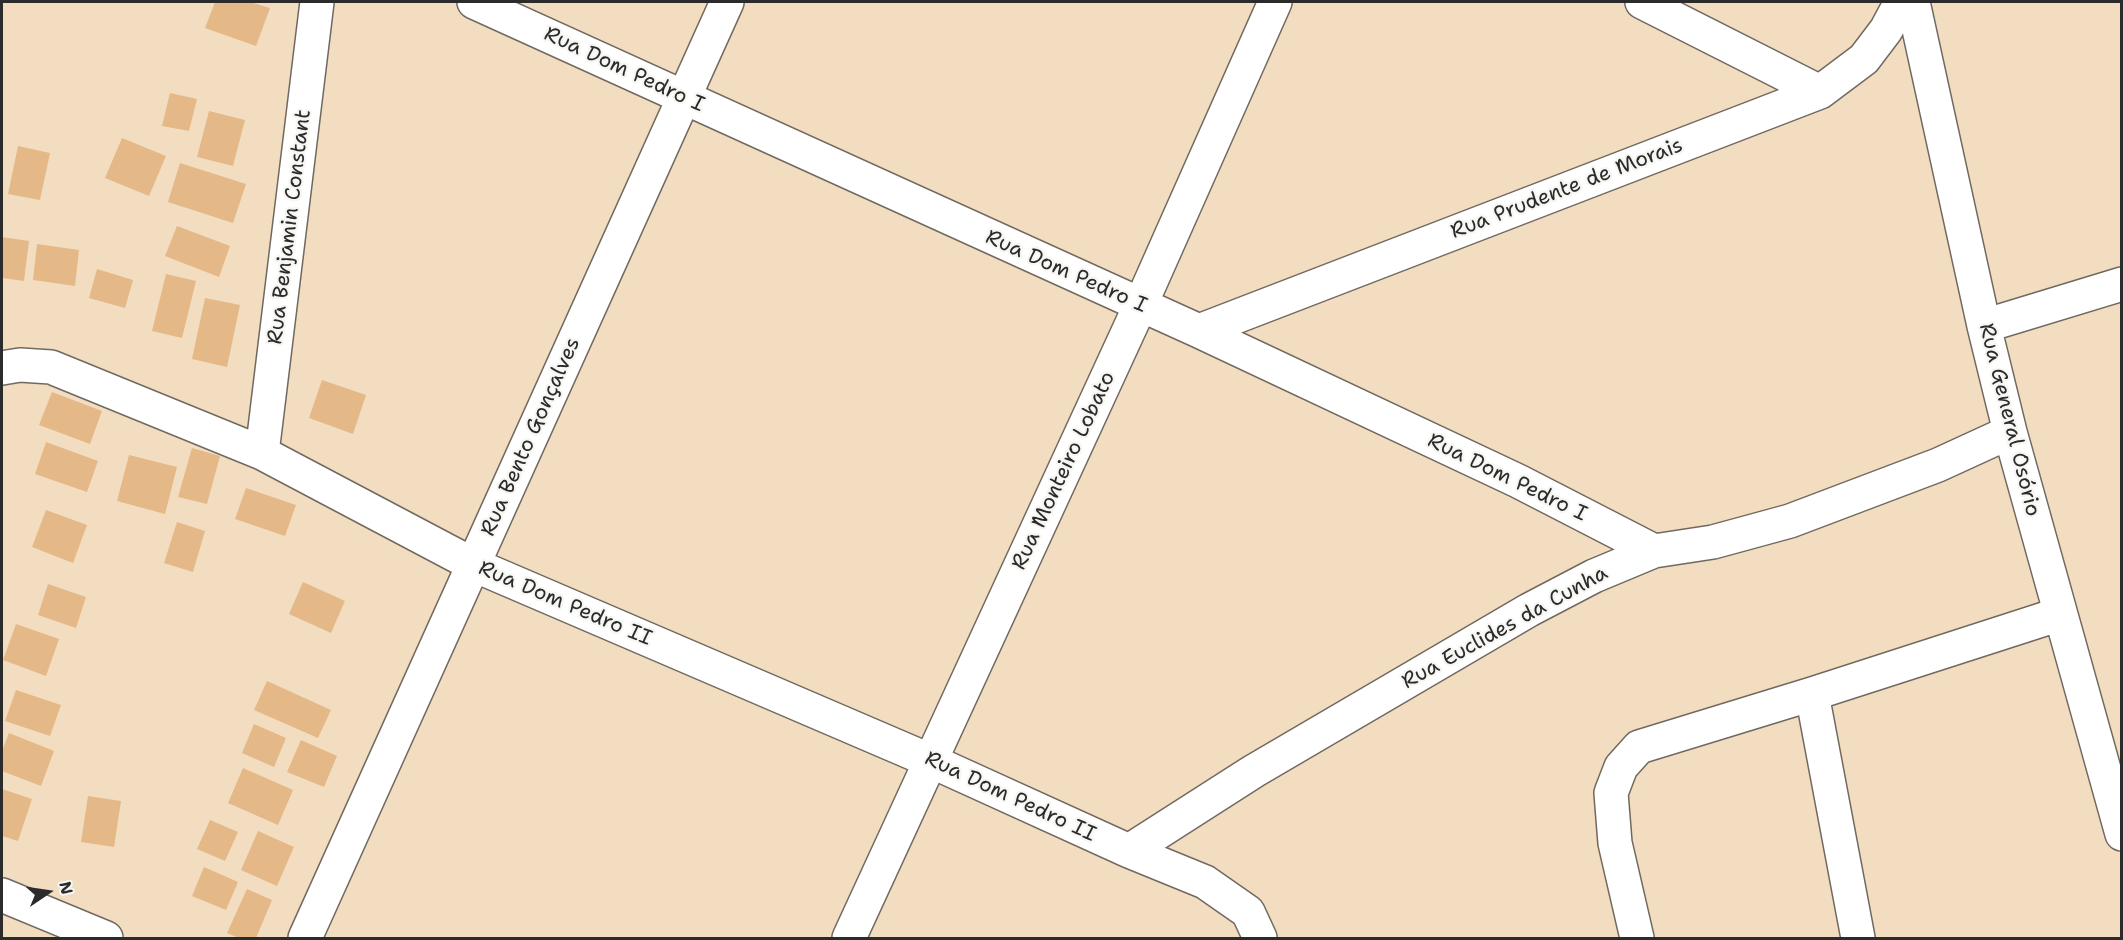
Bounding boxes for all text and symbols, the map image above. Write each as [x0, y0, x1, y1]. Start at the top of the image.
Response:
street label: Rua Dom Pedro I [540, 22, 708, 118]
street label: Rua Benjamin Constant [263, 108, 317, 346]
street label: Rua Prudente de Morais [1447, 133, 1687, 245]
street label: Rua Dom Pedro I [981, 225, 1151, 319]
street label: Rua General Osório [1973, 321, 2045, 519]
street label: Rua Bento Gonçalves [476, 334, 586, 540]
street label: Rua Monteiro Lobato [1007, 368, 1121, 574]
street label: Rua Dom Pedro I [1423, 429, 1591, 527]
street label: Rua Dom Pedro II [474, 556, 656, 652]
street label: Rua Euclides da Cunha [1398, 561, 1612, 695]
street label: Rua Dom Pedro II [920, 746, 1100, 848]
north arrow [18, 862, 78, 922]
text: N [54, 879, 78, 896]

